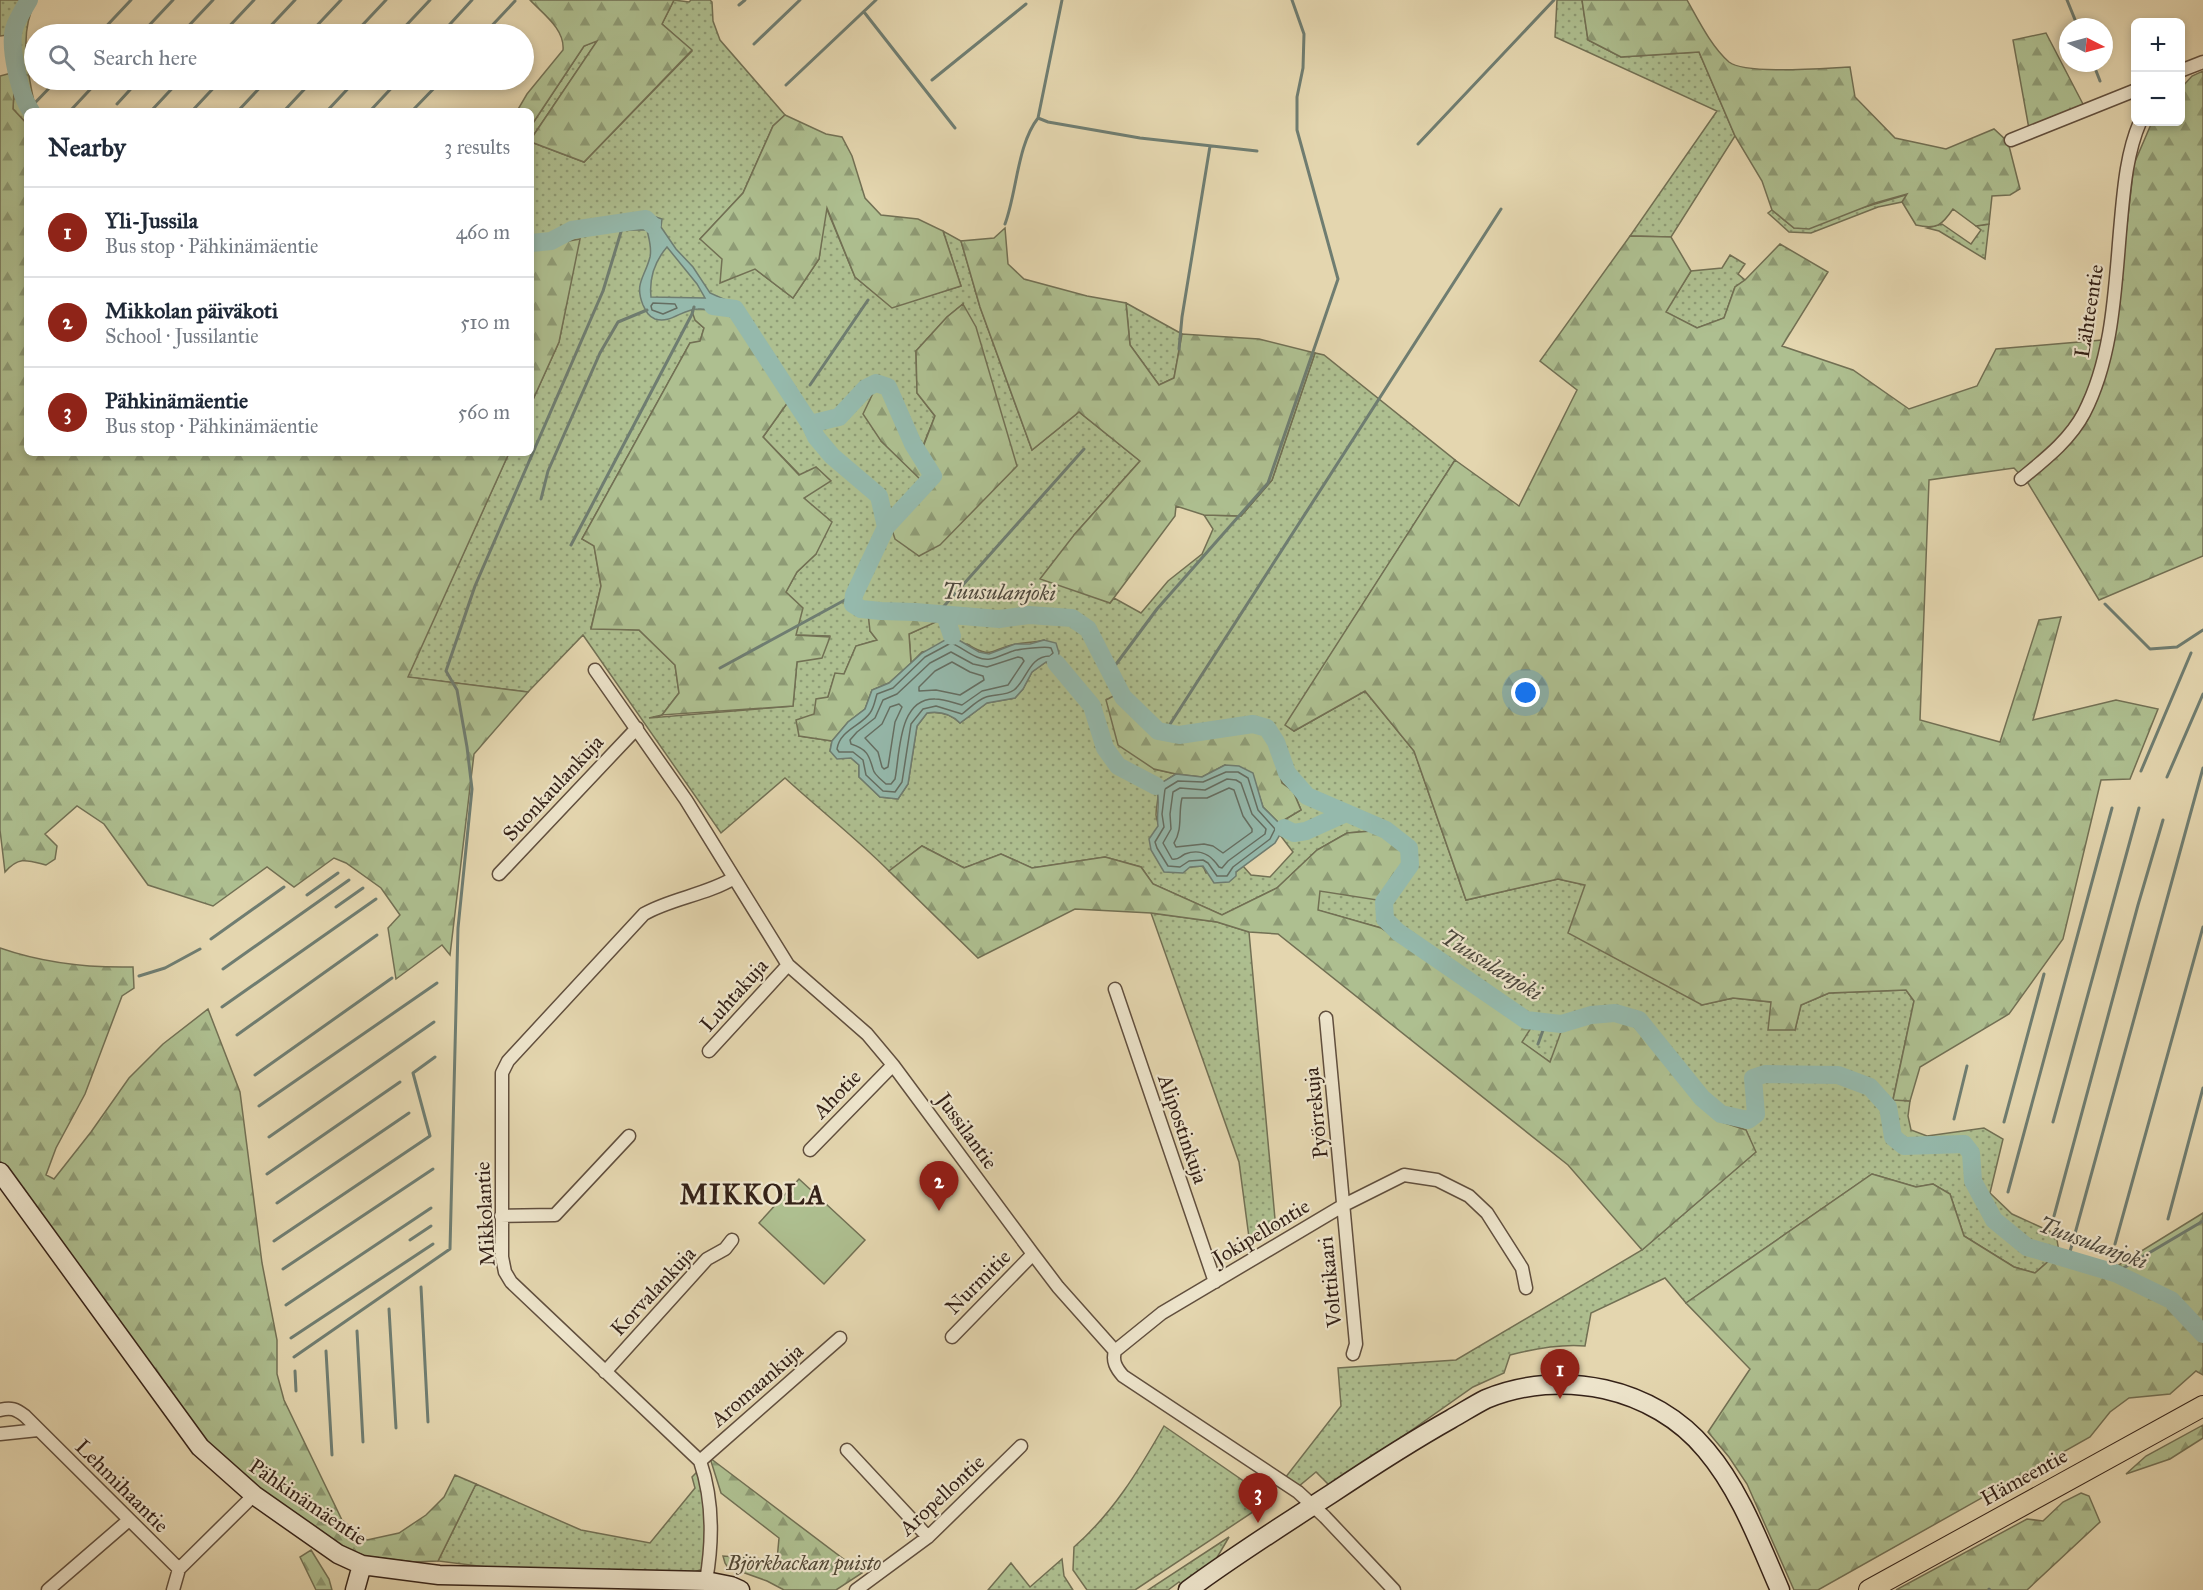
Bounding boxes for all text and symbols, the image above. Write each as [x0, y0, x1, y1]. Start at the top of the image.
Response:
north arrow [2059, 18, 2113, 72]
map controls [2131, 18, 2185, 126]
button: + [2131, 18, 2185, 72]
search box [24, 24, 534, 90]
icon: search [45, 41, 78, 74]
text: Search here [93, 44, 197, 71]
button: − [2131, 72, 2185, 126]
text: Nearby [48, 131, 126, 163]
text: 3 results [444, 135, 510, 159]
text: Yli-Jussila [105, 207, 198, 234]
text: 1 [64, 220, 71, 244]
text: 460 m [456, 220, 510, 244]
text: Bus stop · Pähkinämäentie [105, 234, 318, 258]
street label: Lähteentie [2069, 262, 2109, 359]
text: Mikkolan päiväkoti [105, 297, 278, 324]
text: 2 [63, 310, 72, 334]
text: 510 m [460, 310, 510, 334]
text: School · Jussilantie [105, 324, 259, 348]
text: Pähkinämäentie [105, 387, 248, 414]
text: 3 [64, 400, 72, 424]
text: 560 m [458, 400, 510, 424]
text: Bus stop · Pähkinämäentie [105, 414, 318, 438]
water label: Tuusulanjoki [942, 578, 1057, 606]
your location [1511, 678, 1540, 707]
street label: Suonkaulankuja [497, 729, 609, 847]
water label: Tuusulanjoki [1437, 923, 1548, 1007]
street label: Luhtakuja [694, 953, 774, 1037]
street label: Ahotie [807, 1064, 867, 1125]
street label: Pyörrekuja [1298, 1066, 1334, 1160]
street label: Alipostinkuja [1152, 1070, 1214, 1187]
street label: Jussilantie [929, 1086, 1004, 1174]
street label: Mikkolantie [469, 1161, 501, 1267]
pin: 2 [920, 1162, 958, 1211]
district label: MIKKOLA [680, 1178, 826, 1211]
street label: Jokipellontie [1206, 1193, 1314, 1272]
water label: Tuusulanjoki [2035, 1211, 2152, 1275]
street label: Volttikaari [1312, 1235, 1348, 1330]
street label: Korvalankuja [605, 1241, 701, 1341]
street label: Nurmitie [940, 1244, 1016, 1320]
street label: Aromaankuja [705, 1338, 809, 1433]
pin: 1 [1540, 1350, 1580, 1399]
street label: Lehmihaantie [70, 1434, 174, 1538]
street label: Hämeentie [1976, 1442, 2072, 1511]
street label: Aropellontie [893, 1449, 990, 1542]
street label: Pähkinämäentie [244, 1453, 372, 1551]
pin: 3 [1238, 1474, 1278, 1523]
park label: Björkbackan puisto [726, 1550, 881, 1576]

